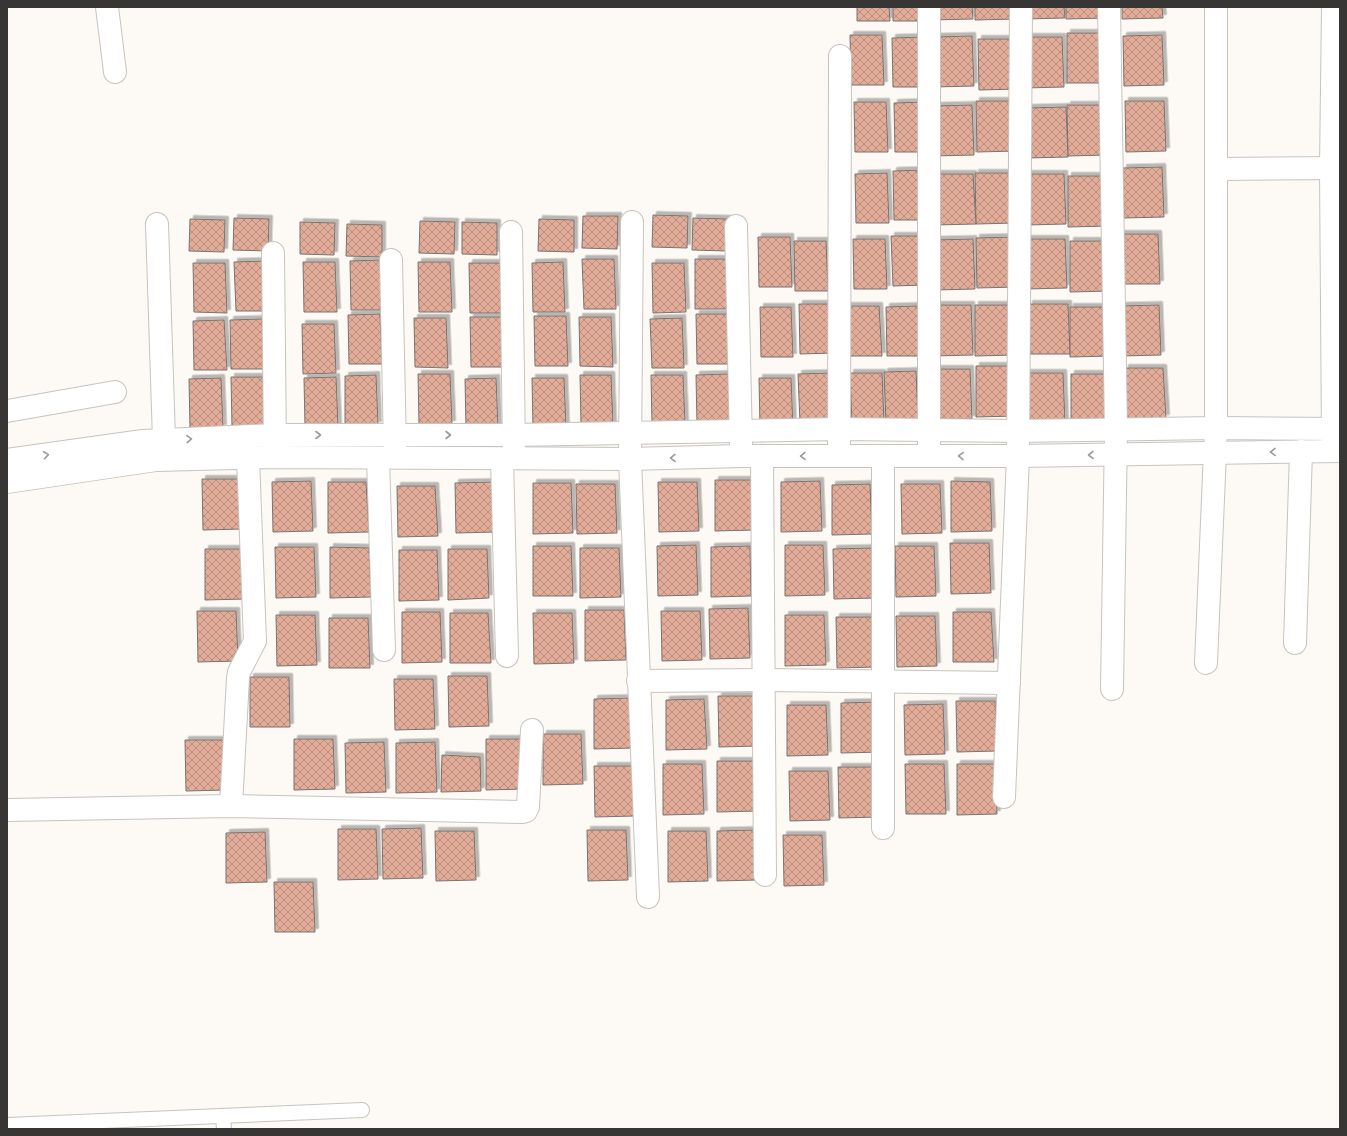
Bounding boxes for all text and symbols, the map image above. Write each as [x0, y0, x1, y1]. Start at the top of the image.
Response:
one-way arrow [315, 431, 321, 439]
one-way arrow [445, 431, 451, 439]
one-way arrow [186, 435, 192, 443]
one-way arrow [1270, 448, 1276, 456]
one-way arrow [43, 451, 49, 460]
one-way arrow [1088, 451, 1094, 459]
one-way arrow [800, 452, 806, 460]
one-way arrow [958, 452, 964, 460]
one-way arrow [670, 453, 676, 462]

